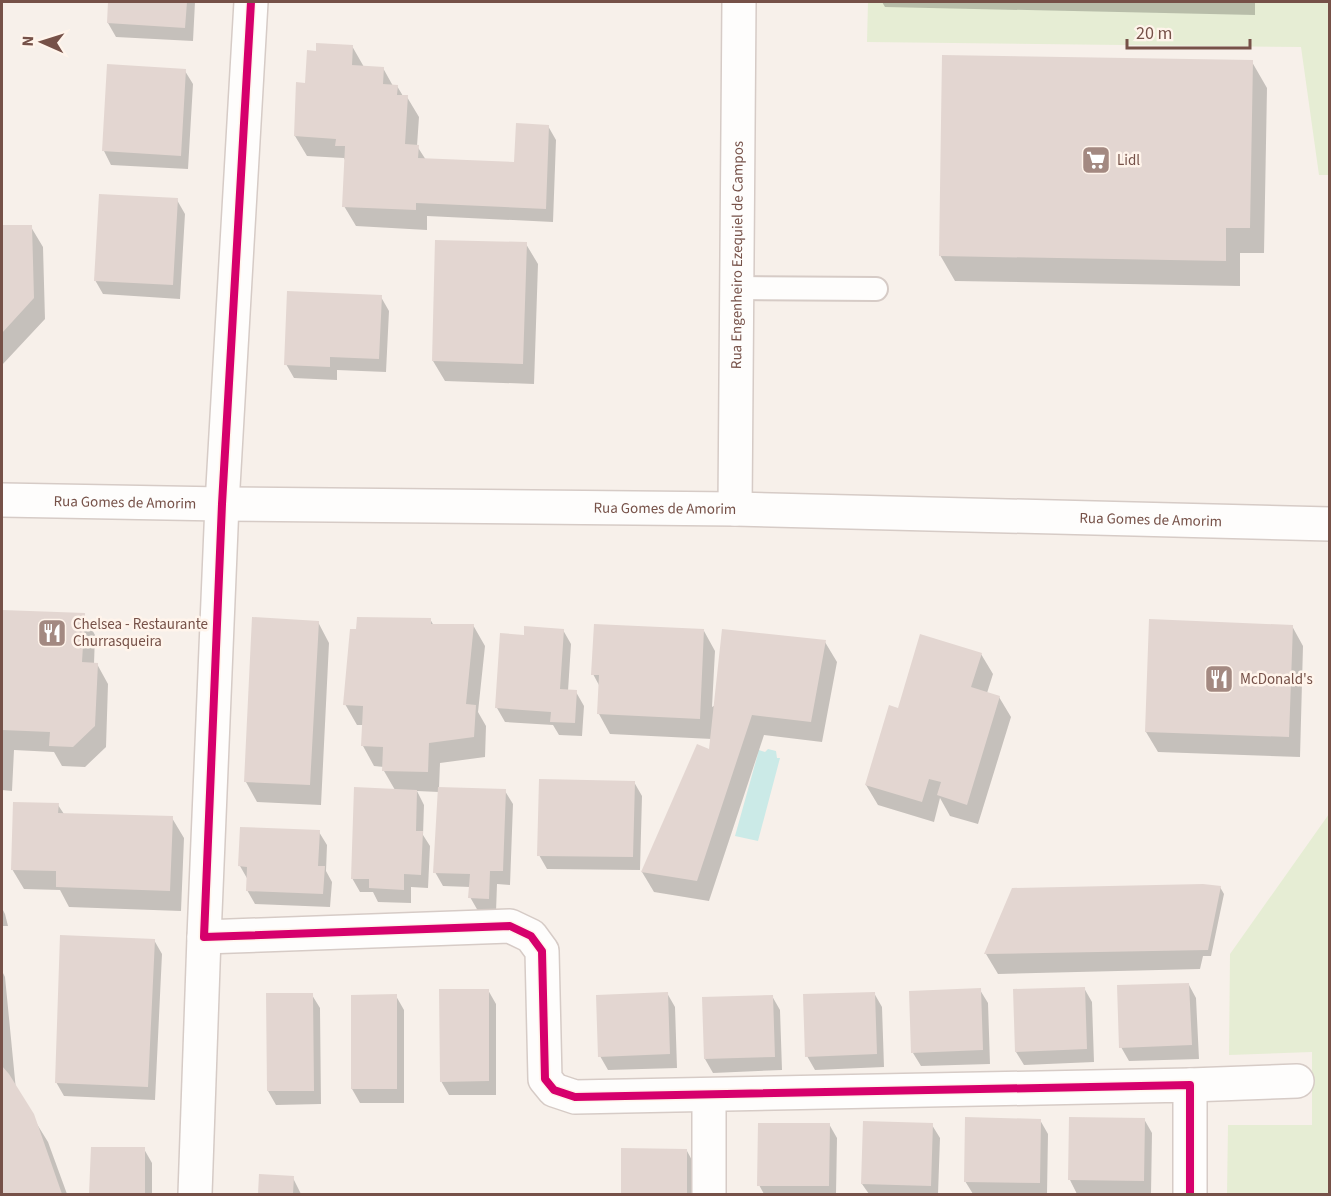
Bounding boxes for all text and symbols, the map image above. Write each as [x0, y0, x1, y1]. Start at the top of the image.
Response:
north arrow [12, 12, 72, 72]
scale bar [1127, 12, 1250, 50]
text: 20 m [1136, 21, 1172, 46]
text: N [17, 35, 39, 47]
street label: Rua Engenheiro Ezequiel de Campos [726, 141, 749, 369]
supermarket icon: Lidl [1080, 144, 1112, 176]
place label: Lidl [1117, 150, 1140, 171]
street label: Rua Gomes de Amorim [53, 491, 197, 515]
street label: Rua Gomes de Amorim [593, 498, 736, 520]
street label: Rua Gomes de Amorim [1079, 508, 1222, 532]
place label: Chelsea - Restaurante Churrasqueira [73, 614, 208, 652]
restaurant icon: Chelsea - Restaurante Churrasqueira [36, 617, 68, 649]
restaurant icon: McDonald's [1203, 663, 1235, 695]
place label: McDonald's [1240, 669, 1313, 690]

